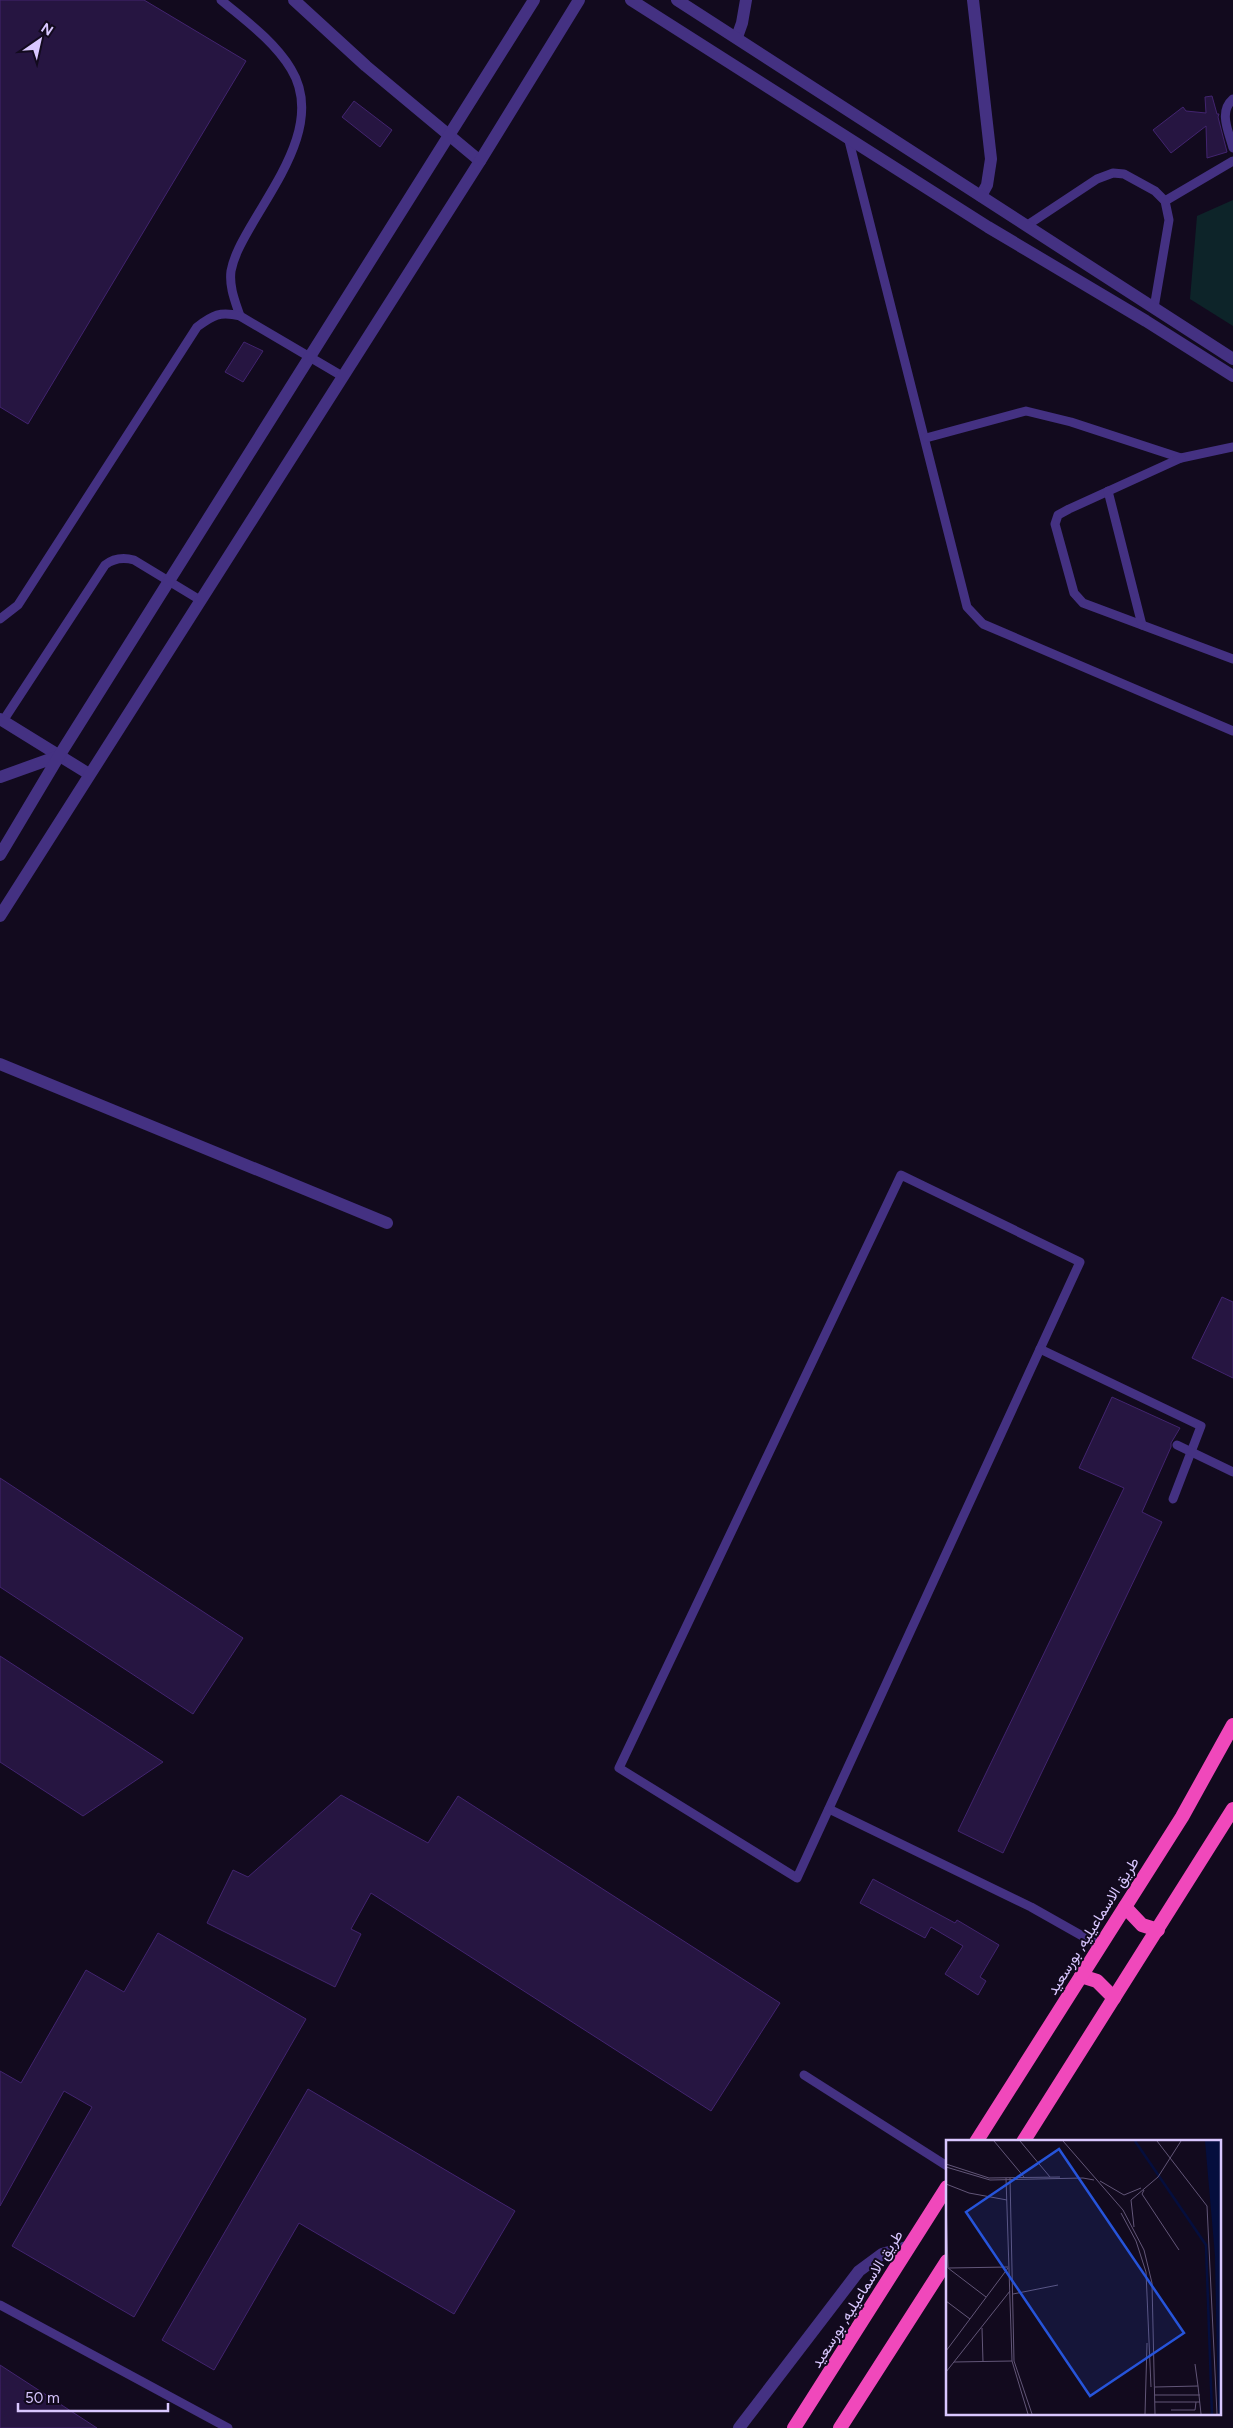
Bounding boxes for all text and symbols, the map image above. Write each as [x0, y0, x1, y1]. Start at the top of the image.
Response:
north arrow [15, 15, 65, 65]
text: N [38, 20, 56, 40]
street label: طريق الاسماعيليه, بورسعيد [1043, 1854, 1144, 1999]
inset map [946, 2140, 1220, 2416]
street label: طريق الاسماعيليه, بورسعيد [807, 2227, 908, 2372]
scale bar [18, 2380, 168, 2412]
text: 50 m [25, 2389, 60, 2407]

